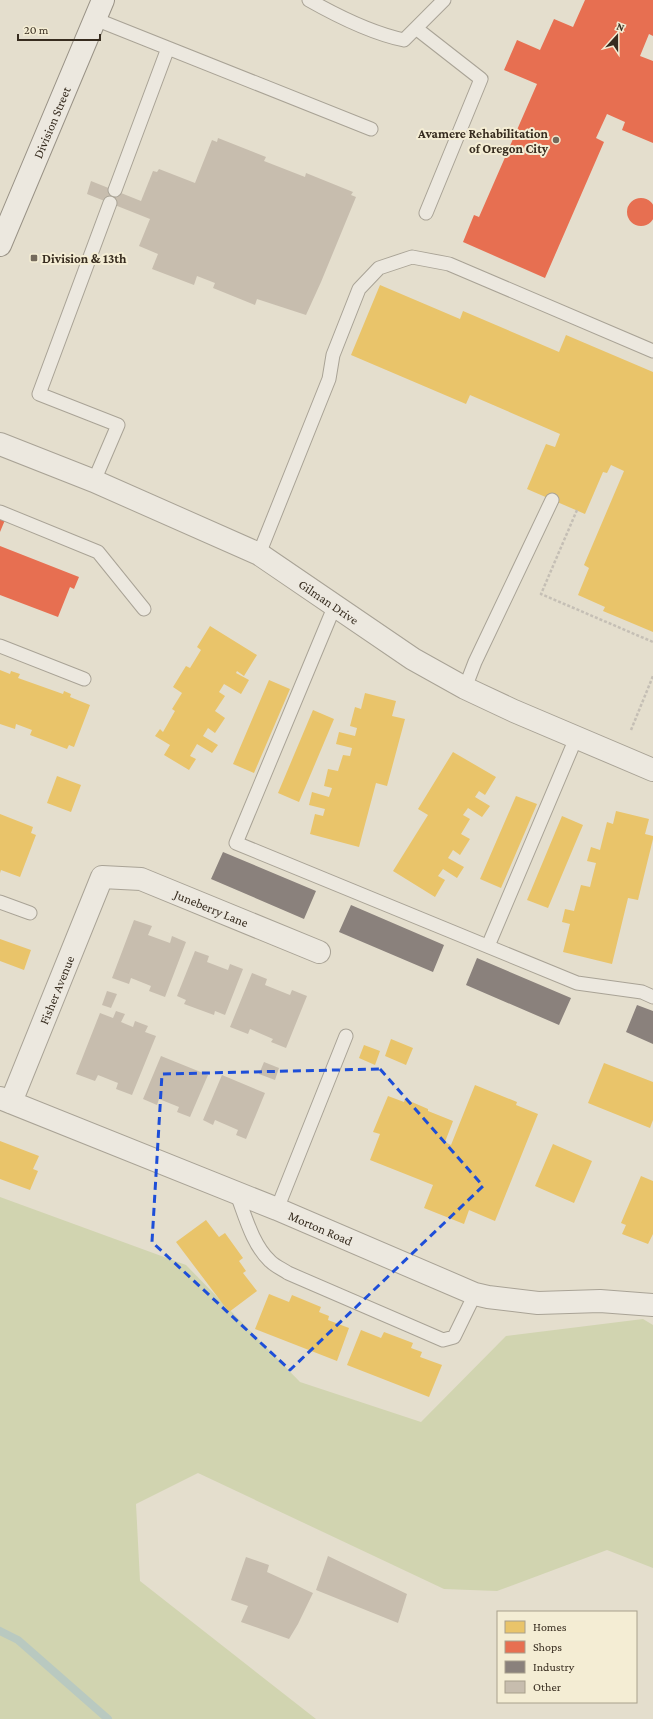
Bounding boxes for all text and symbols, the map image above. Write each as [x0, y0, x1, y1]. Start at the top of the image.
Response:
scale bar [18, 16, 100, 42]
north arrow [597, 16, 637, 56]
text: N [615, 20, 627, 34]
text: 20 m [24, 23, 49, 37]
street label: Division Street [30, 84, 74, 161]
place label: Avamere Rehabilitation of Oregon City [417, 126, 549, 156]
marker: Avamere Rehabilitation of Oregon City [551, 135, 561, 145]
place label: Division & 13th [42, 251, 127, 266]
marker: Division & 13th [29, 253, 39, 263]
street label: Gilman Drive [296, 576, 362, 628]
street label: Juneberry Lane [171, 886, 251, 930]
street label: Fisher Avenue [36, 953, 77, 1026]
street label: Morton Road [286, 1207, 355, 1248]
legend [497, 1611, 637, 1703]
text: Homes [533, 1620, 567, 1634]
text: Shops [533, 1640, 562, 1654]
text: Industry [533, 1660, 575, 1674]
text: Other [533, 1680, 562, 1694]

